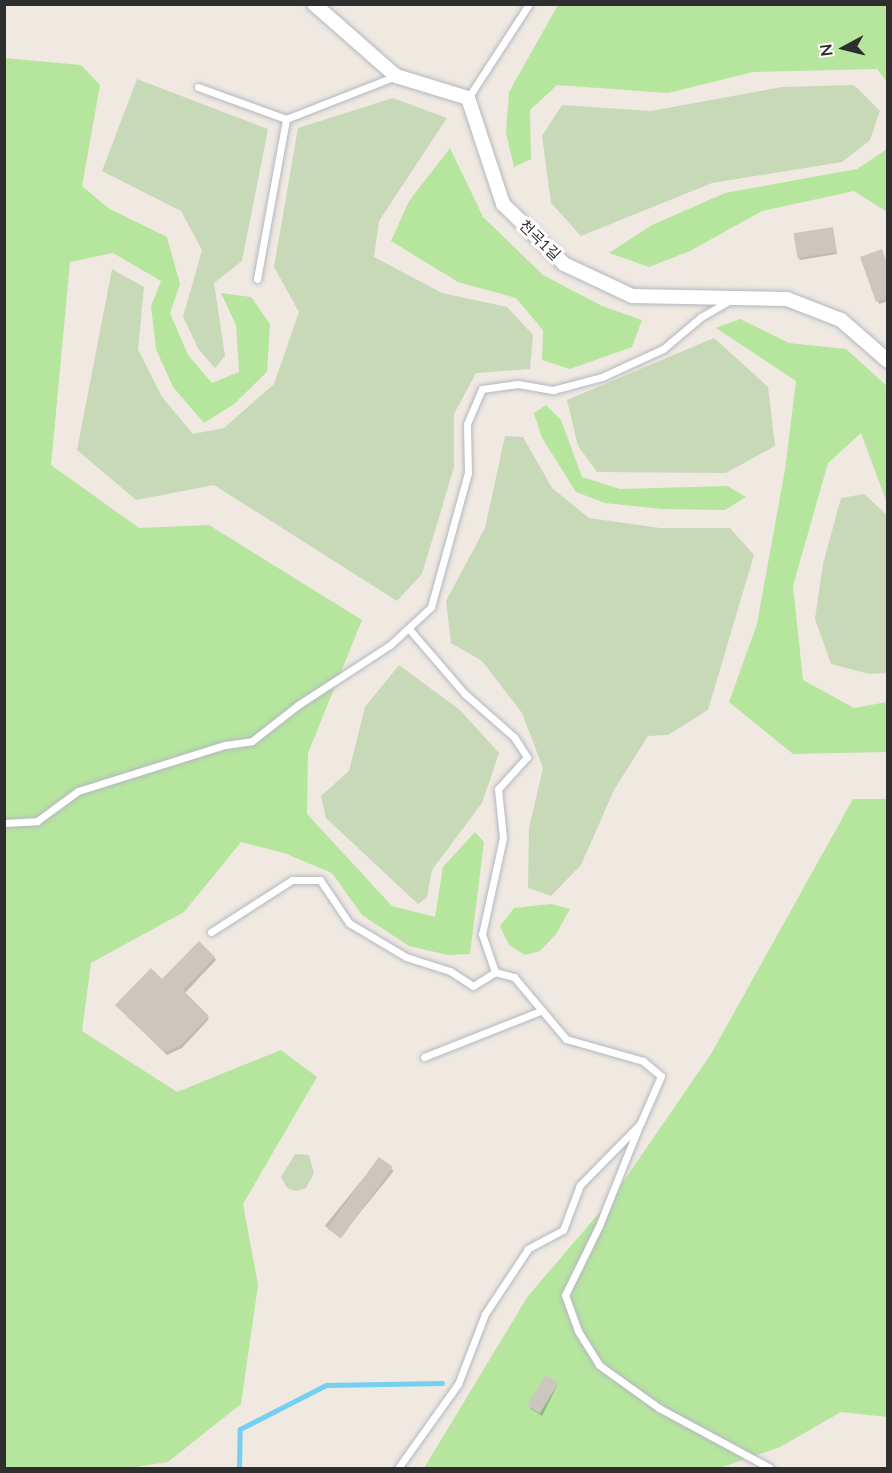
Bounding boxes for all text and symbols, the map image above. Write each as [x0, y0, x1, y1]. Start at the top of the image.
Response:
north arrow [814, 18, 874, 78]
text: N [815, 43, 836, 58]
street label: 천곡1길 [516, 216, 564, 264]

